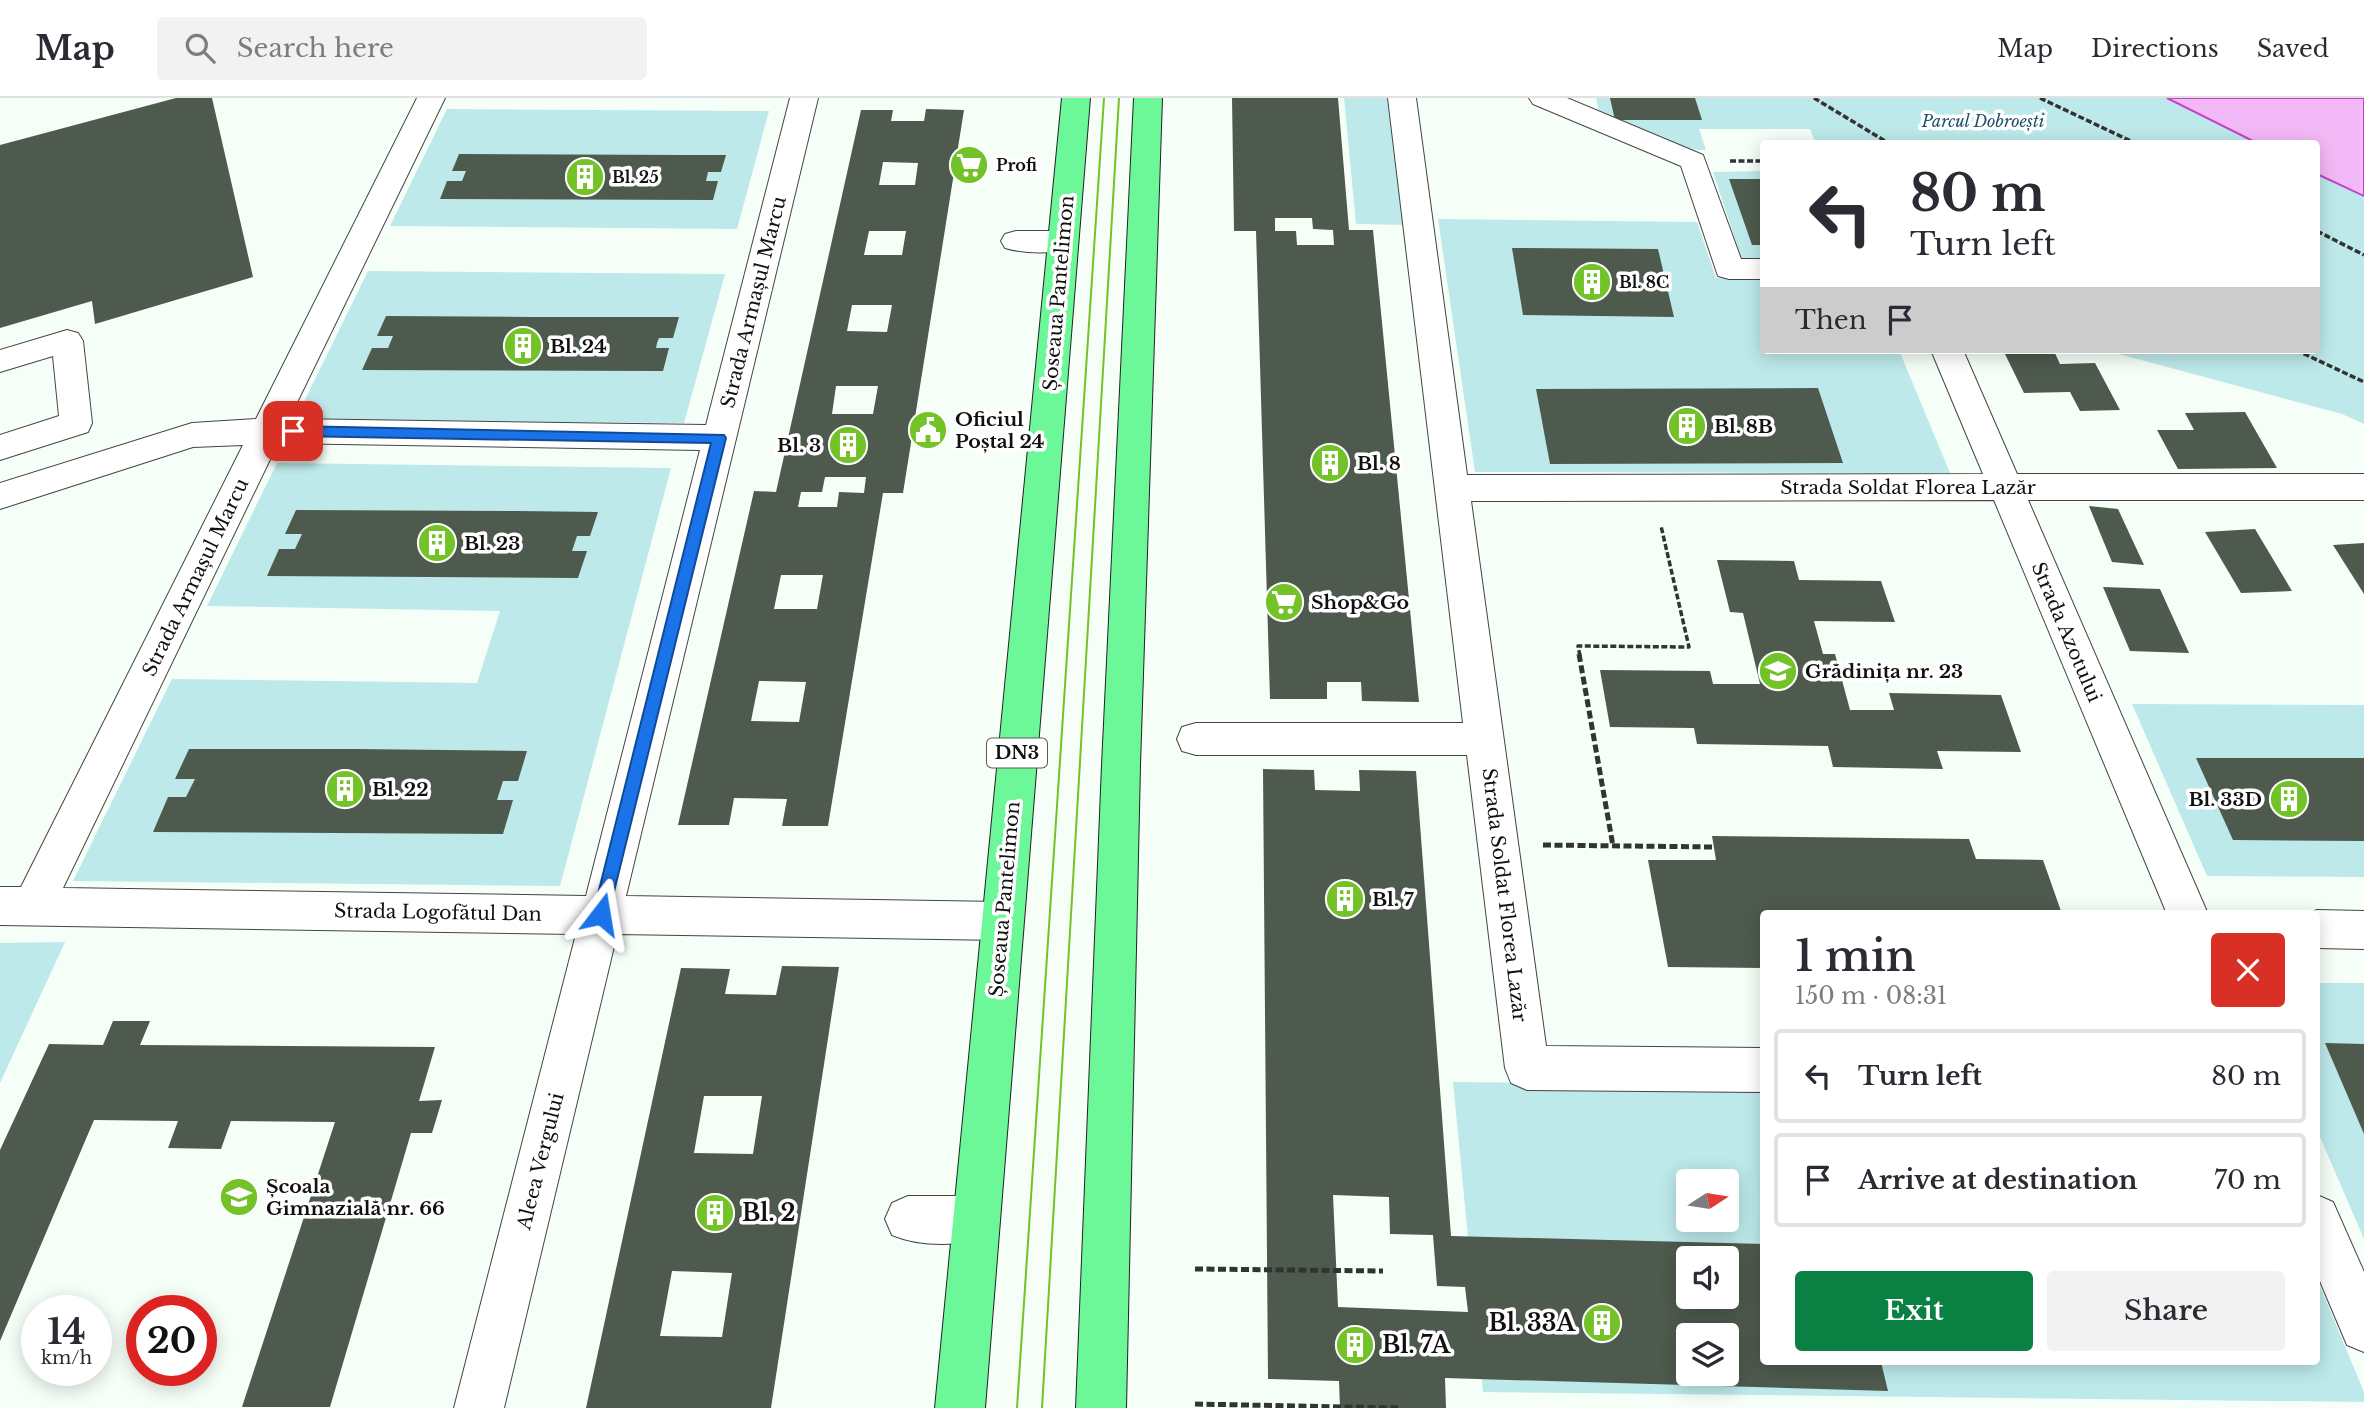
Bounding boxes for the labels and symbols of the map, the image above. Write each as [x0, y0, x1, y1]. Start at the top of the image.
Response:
park label: Parcul Dobroești [1921, 111, 2045, 132]
supermarket icon: Profi [948, 144, 990, 186]
place label: Profi [996, 155, 1037, 175]
building icon: Bl. 25 [564, 156, 606, 198]
place label: Bl. 25 [612, 167, 659, 187]
street label: Strada Armașul Marcu [716, 194, 791, 410]
street label: Șoseaua Pantelimon [1038, 194, 1079, 392]
building icon: Bl. 8C [1571, 261, 1613, 303]
place label: Bl. 8C [1619, 272, 1669, 292]
building icon: Bl. 24 [502, 325, 544, 367]
place label: Bl. 24 [550, 335, 607, 358]
pin [263, 401, 323, 461]
building icon: Bl. 8B [1666, 405, 1708, 447]
place label: Oficiul Poștal 24 [955, 408, 1045, 453]
public building icon: Oficiul Poștal 24 [907, 409, 949, 451]
place label: Bl. 8B [1714, 415, 1773, 438]
building icon: Bl. 3 [827, 424, 869, 466]
place label: Bl. 3 [777, 434, 821, 457]
building icon: Bl. 8 [1309, 442, 1351, 484]
place label: Bl. 8 [1357, 452, 1401, 475]
street label: Strada Armașul Marcu [137, 474, 254, 680]
street label: Strada Soldat Florea Lazăr [1780, 476, 2036, 499]
building icon: Bl. 23 [416, 522, 458, 564]
place label: Bl. 23 [464, 532, 520, 555]
street label: Strada Azotului [2027, 559, 2107, 706]
supermarket icon: Shop&Go [1263, 581, 1305, 623]
place label: Shop&Go [1311, 591, 1409, 614]
school or university icon: Grădinița nr. 23 [1757, 650, 1799, 692]
place label: Grădinița nr. 23 [1805, 660, 1963, 683]
road number: DN3 [987, 738, 1047, 768]
street label: Strada Soldat Florea Lazăr [1478, 767, 1532, 1023]
building icon: Bl. 22 [324, 768, 366, 810]
place label: Bl. 22 [372, 778, 429, 801]
building icon: Bl. 33D [2268, 778, 2310, 820]
place label: Bl. 33D [2189, 788, 2262, 811]
street label: Șoseaua Pantelimon [984, 800, 1025, 998]
position arrow [564, 877, 638, 951]
building icon: Bl. 7 [1324, 878, 1366, 920]
place label: Bl. 7 [1372, 888, 1415, 911]
street label: Strada Logofătul Dan [334, 899, 542, 926]
street label: Aleea Vergului [512, 1090, 569, 1233]
north arrow [1676, 1169, 1740, 1232]
place label: Școala Gimnazială nr. 66 [266, 1175, 445, 1220]
school or university icon: Școala Gimnazială nr. 66 [218, 1176, 260, 1218]
building icon: Bl. 2 [694, 1192, 736, 1234]
place label: Bl. 2 [742, 1199, 795, 1227]
speed limit sign: 20 [126, 1295, 217, 1386]
building icon: Bl. 33A [1581, 1302, 1623, 1344]
place label: Bl. 33A [1489, 1309, 1576, 1337]
building icon: Bl. 7A [1334, 1324, 1376, 1366]
place label: Bl. 7A [1382, 1331, 1451, 1359]

